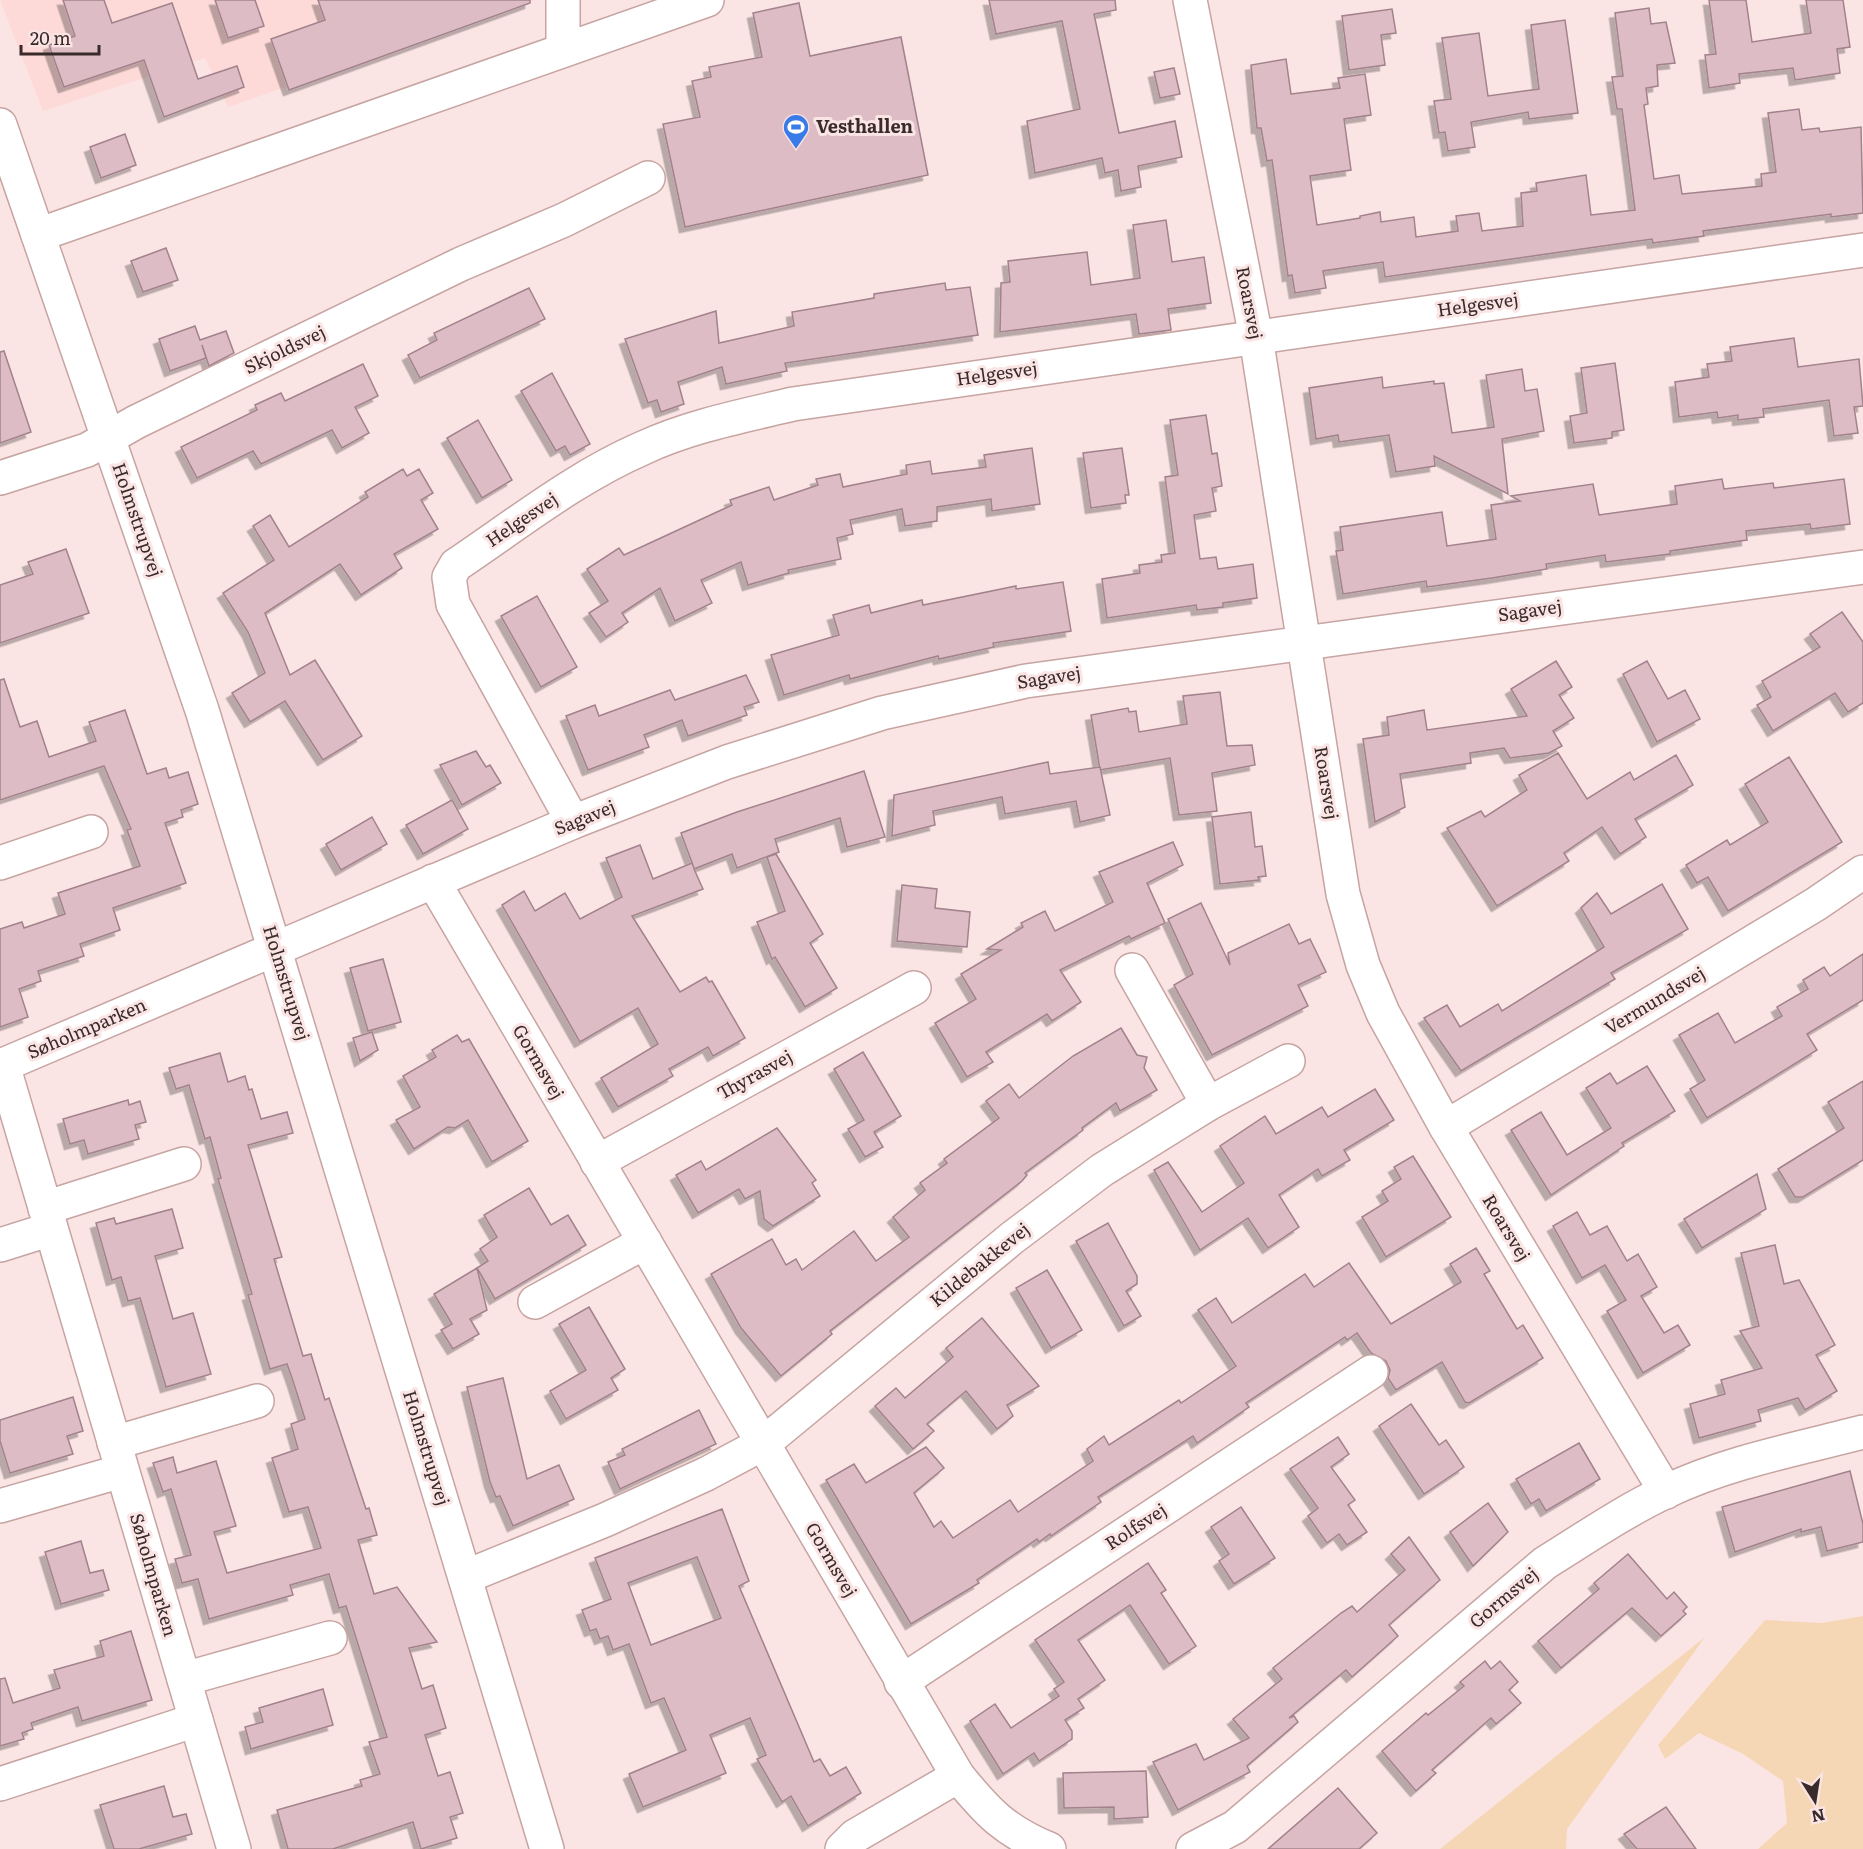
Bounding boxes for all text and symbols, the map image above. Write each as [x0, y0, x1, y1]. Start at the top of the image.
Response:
scale bar [21, 18, 99, 56]
text: 20 m [30, 24, 71, 51]
sports icon: Vesthallen [781, 112, 811, 150]
place label: Vesthallen [816, 112, 913, 139]
street label: Roarsvej [1230, 264, 1271, 342]
street label: Helgesvej [1435, 284, 1520, 323]
street label: Skjoldsvej [239, 317, 330, 380]
street label: Helgesvej [954, 353, 1039, 392]
street label: Holmstrupvej [106, 459, 171, 580]
street label: Helgesvej [480, 485, 563, 553]
street label: Sagavej [1496, 592, 1563, 627]
street label: Sagavej [1015, 658, 1083, 695]
street label: Roarsvej [1308, 744, 1347, 822]
street label: Sagavej [550, 792, 619, 841]
street label: Holmstrupvej [257, 922, 318, 1043]
street label: Vermundsvej [1599, 959, 1710, 1041]
street label: Søholmparken [23, 990, 150, 1065]
street label: Gormsvej [507, 1019, 572, 1104]
street label: Thyrasvej [712, 1042, 797, 1106]
street label: Roarsvej [1477, 1188, 1538, 1266]
street label: Kildebakkevej [923, 1215, 1035, 1313]
street label: Holmstrupvej [397, 1387, 458, 1508]
street label: Rolfsvej [1099, 1496, 1171, 1556]
street label: Søholmparken [124, 1510, 185, 1639]
street label: Gormsvej [800, 1517, 865, 1602]
street label: Gormsvej [1463, 1560, 1543, 1634]
north arrow [1785, 1771, 1845, 1831]
text: N [1809, 1804, 1827, 1830]

